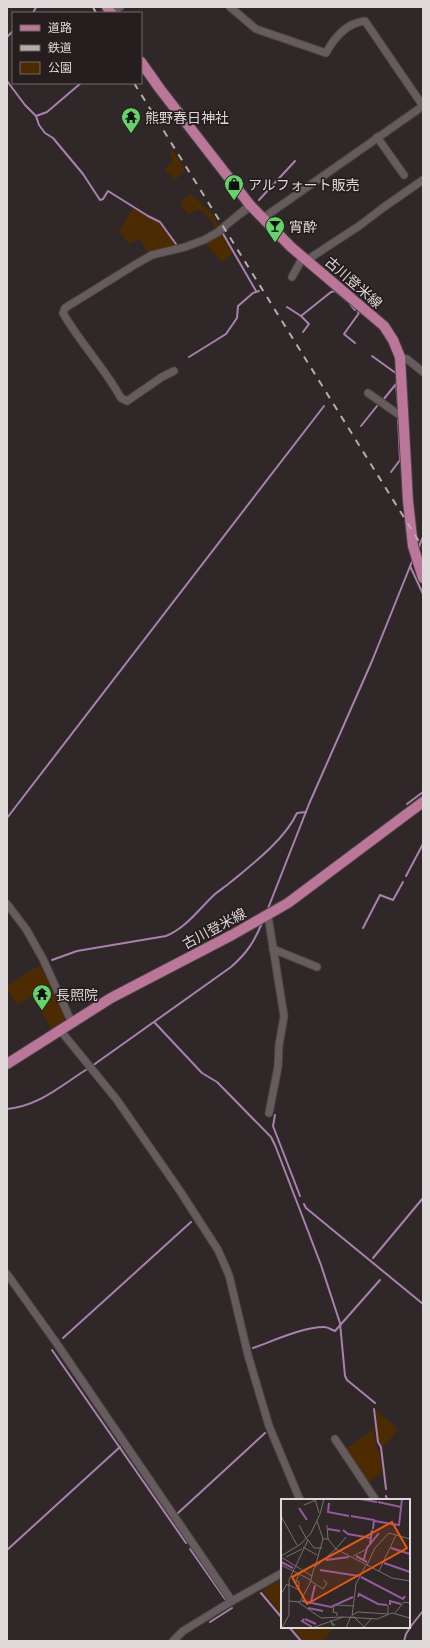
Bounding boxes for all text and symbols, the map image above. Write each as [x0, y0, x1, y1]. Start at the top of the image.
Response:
legend [12, 12, 142, 84]
text: 道路 [48, 20, 72, 35]
text: 鉄道 [48, 40, 72, 55]
text: 公園 [48, 60, 72, 75]
temple icon: 熊野春日神社 [120, 106, 142, 134]
place label: 熊野春日神社 [145, 108, 229, 127]
shop icon: アルフォート販売 [223, 173, 245, 201]
place label: アルフォート販売 [248, 175, 360, 194]
bar icon: 宵酔 [264, 215, 286, 243]
place label: 宵酔 [289, 217, 317, 236]
street label: 古川登米線 [321, 252, 387, 312]
street label: 古川登米線 [179, 903, 249, 953]
temple icon: 長照院 [31, 983, 53, 1011]
place label: 長照院 [56, 985, 98, 1004]
inset map [281, 1499, 410, 1628]

